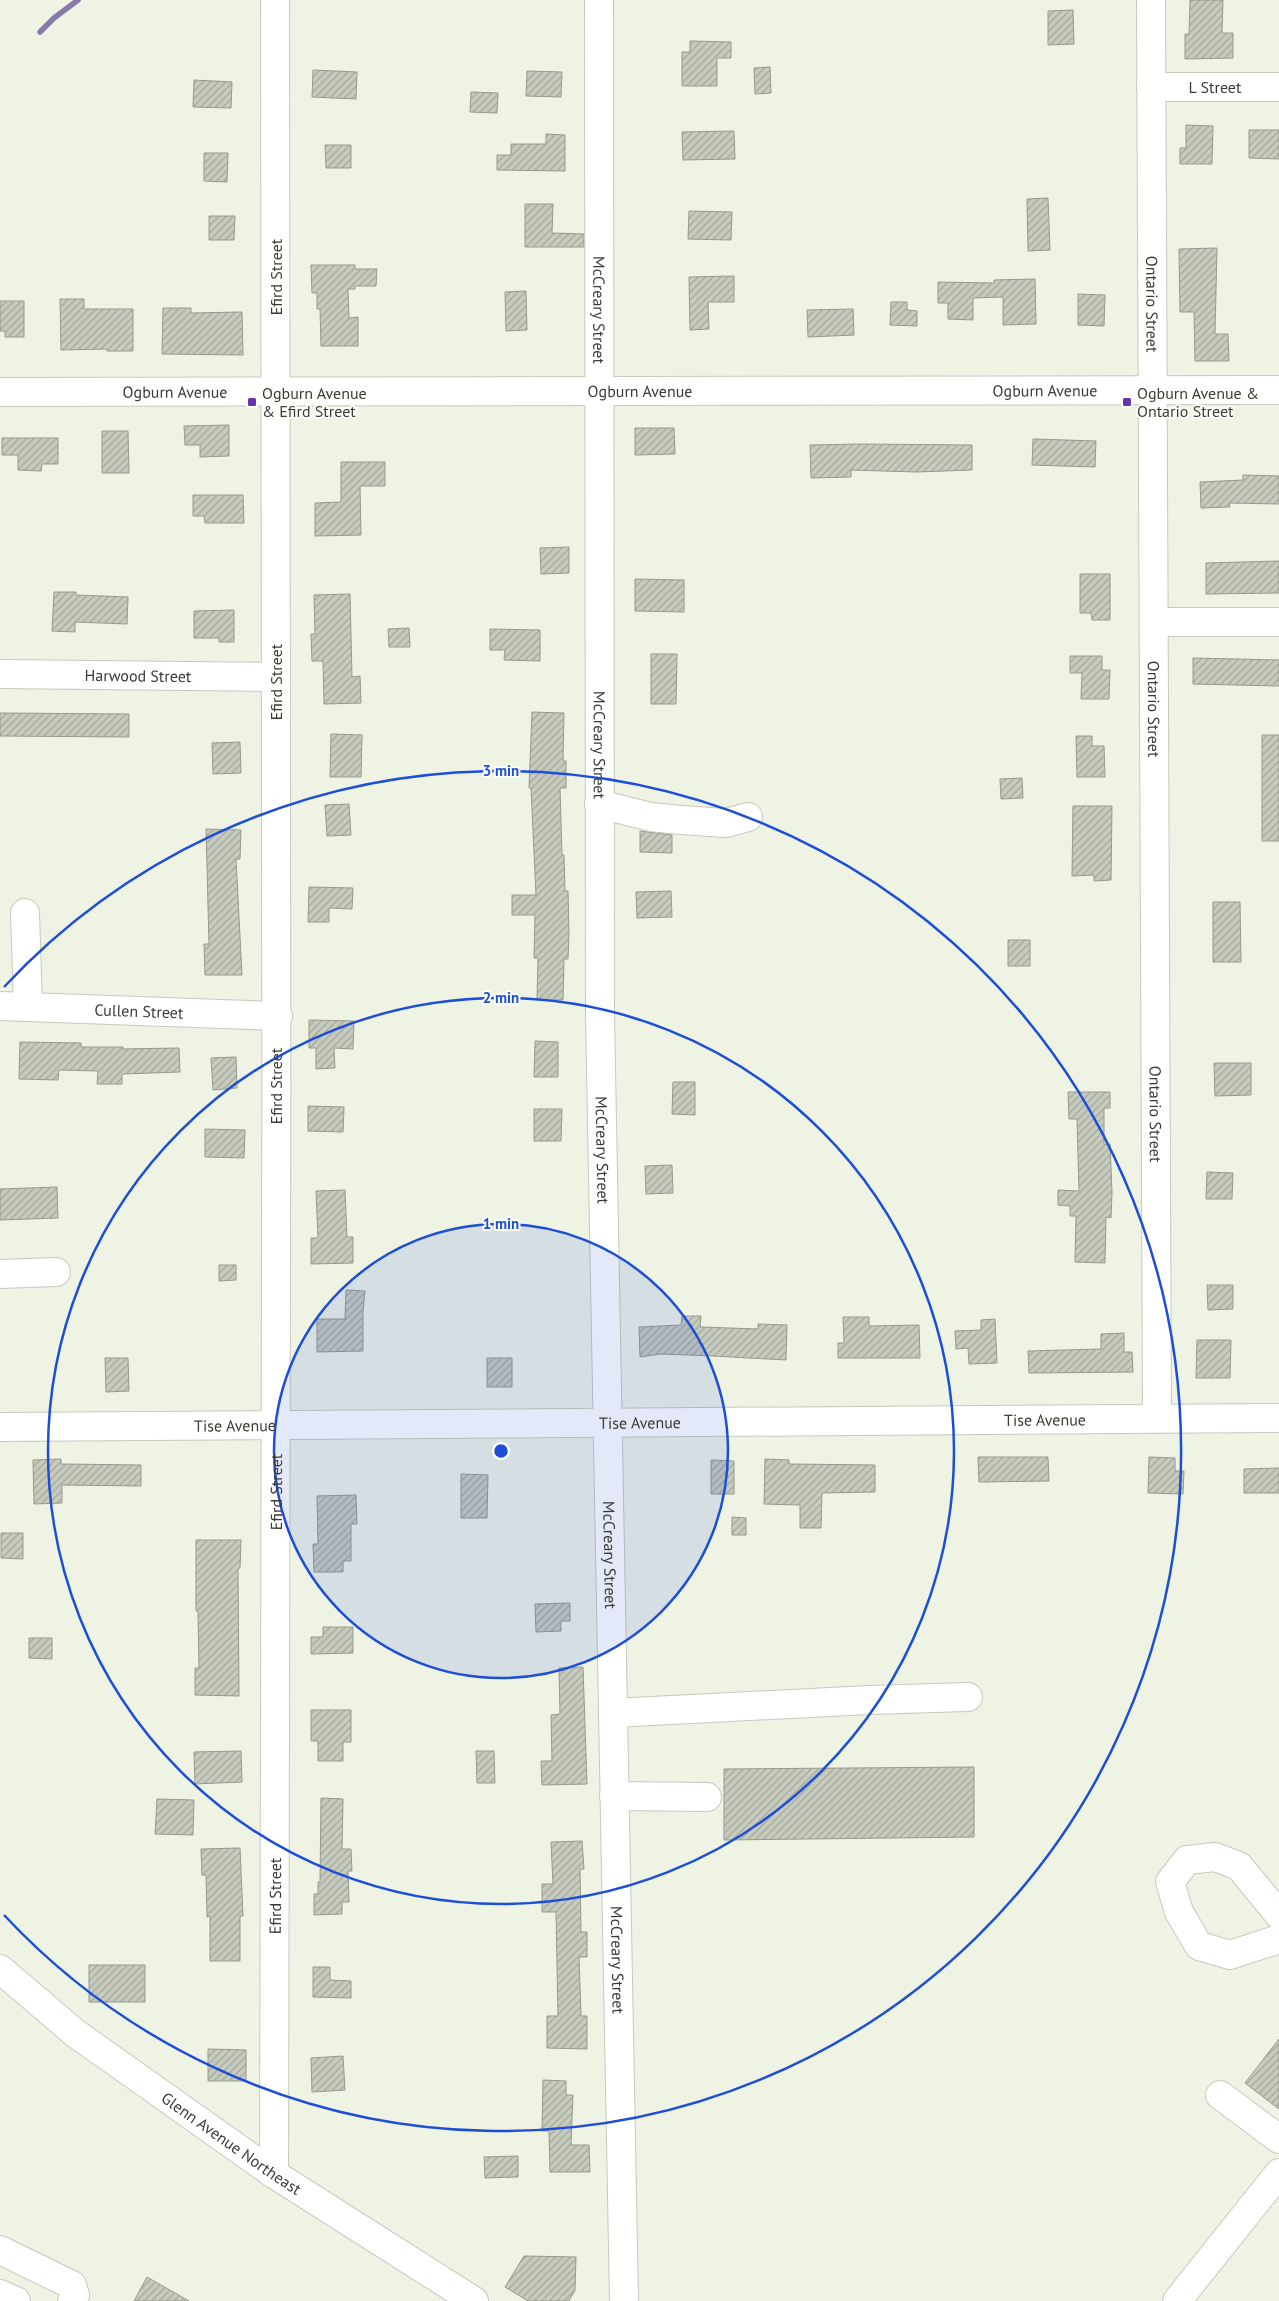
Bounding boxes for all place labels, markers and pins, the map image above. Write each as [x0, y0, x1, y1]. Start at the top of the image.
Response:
place label: Ogburn Avenue & Efird Street [262, 383, 367, 421]
place label: Ogburn Avenue & Ontario Street [1137, 383, 1259, 421]
marker: Ogburn Avenue & Efird Street [246, 396, 258, 408]
marker: Ogburn Avenue & Ontario Street [1121, 396, 1133, 408]
centre of rings [492, 1442, 510, 1460]

